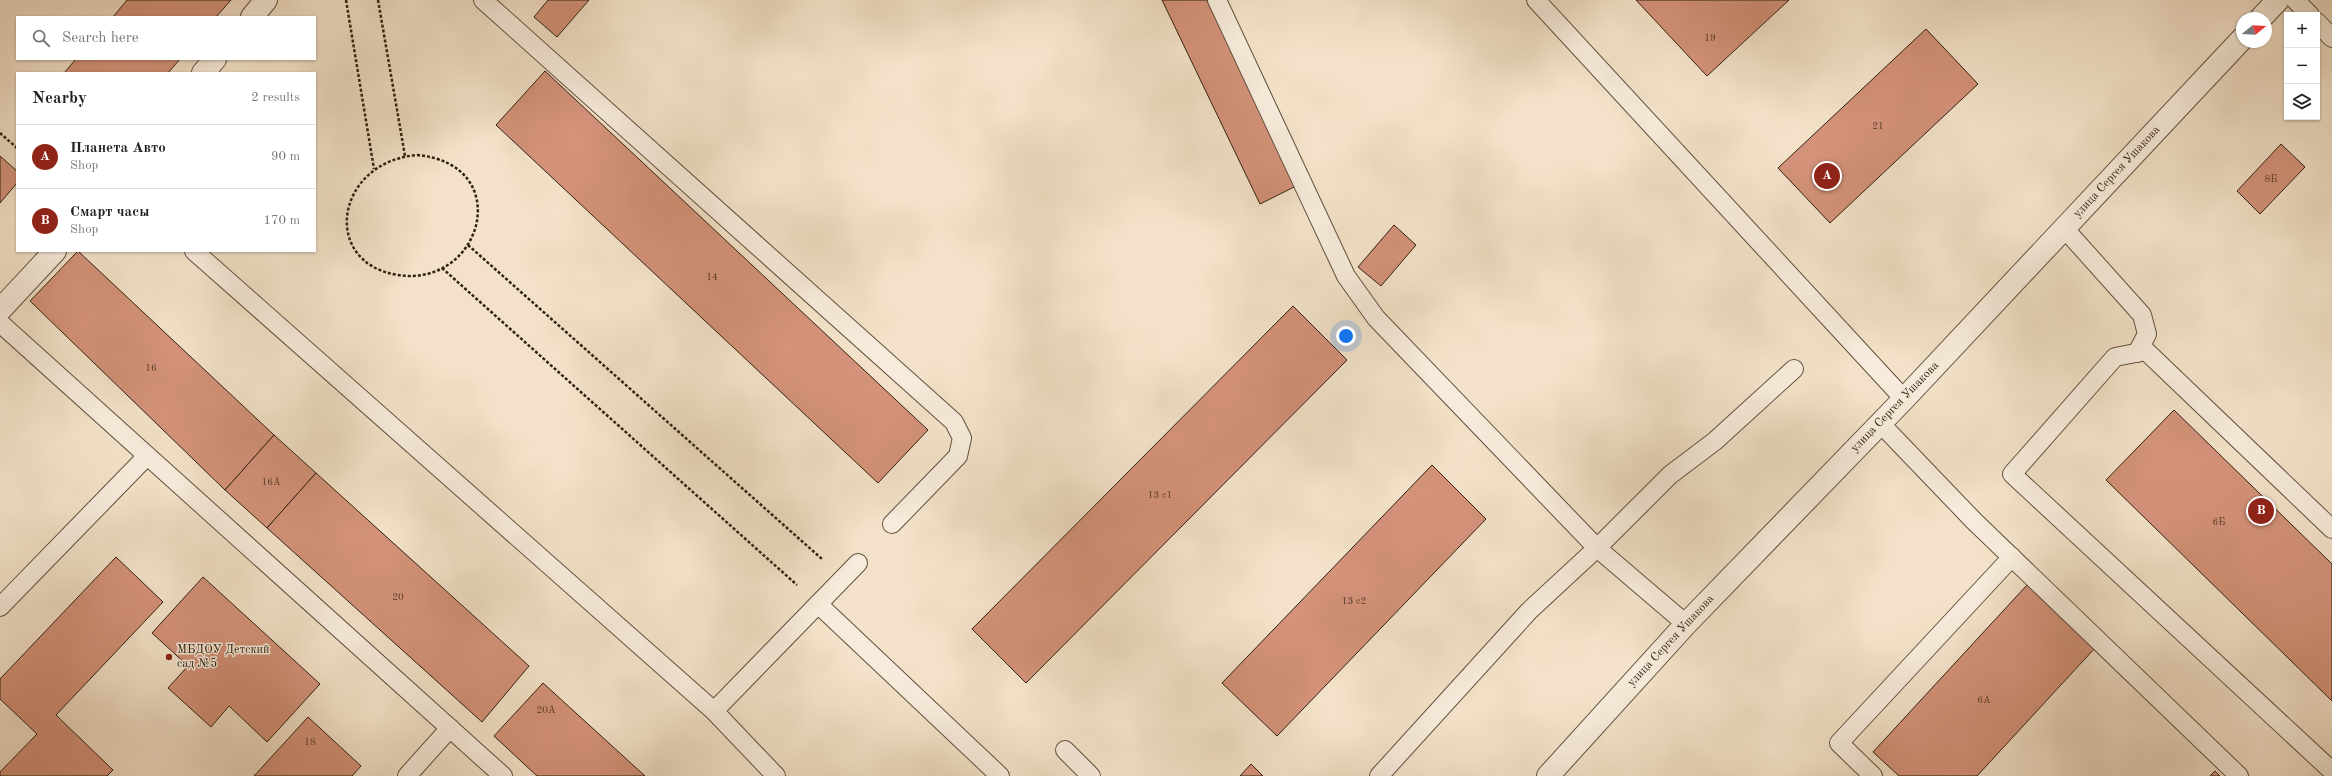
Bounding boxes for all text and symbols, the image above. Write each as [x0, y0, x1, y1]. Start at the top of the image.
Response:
north arrow [2236, 12, 2272, 48]
map controls [2284, 12, 2320, 120]
button: + [2284, 12, 2320, 48]
search box [16, 16, 316, 60]
icon: search [30, 27, 52, 49]
text: Search here [62, 31, 139, 46]
house number: 19 [1704, 33, 1716, 43]
button: − [2284, 48, 2320, 84]
button: layers [2284, 84, 2320, 120]
text: Nearby [32, 90, 87, 107]
text: 2 results [251, 91, 300, 104]
house number: 21 [1872, 121, 1884, 131]
street label: улица Сергея Ушакова [2072, 124, 2163, 220]
text: Планета Авто [70, 141, 166, 156]
text: A [40, 150, 50, 163]
text: 90 m [271, 150, 300, 163]
text: Shop [70, 159, 98, 172]
pin: A [1814, 161, 1840, 191]
house number: 8Б [2265, 174, 2277, 184]
text: Смарт часы [70, 205, 150, 220]
text: B [40, 214, 50, 227]
text: 170 m [263, 214, 300, 227]
text: Shop [70, 223, 98, 236]
house number: 14 [706, 272, 718, 282]
your location [1336, 326, 1356, 346]
street label: улица Сергея Ушакова [1849, 359, 1941, 455]
house number: 16 [145, 363, 157, 373]
house number: 16А [261, 477, 281, 487]
house number: 13 с1 [1148, 490, 1172, 500]
pin: B [2248, 496, 2274, 526]
house number: 6Б [2213, 517, 2225, 527]
house number: 20 [392, 592, 404, 602]
street label: улица Сергея Ушакова [1626, 593, 1717, 689]
house number: 13 с2 [1342, 596, 1366, 606]
place label: МБДОУ Детский сад №5 [177, 644, 269, 670]
marker: МБДОУ Детский сад №5 [164, 652, 174, 662]
house number: 6А [1977, 695, 1991, 705]
house number: 20А [536, 705, 556, 715]
house number: 18 [304, 737, 316, 747]

